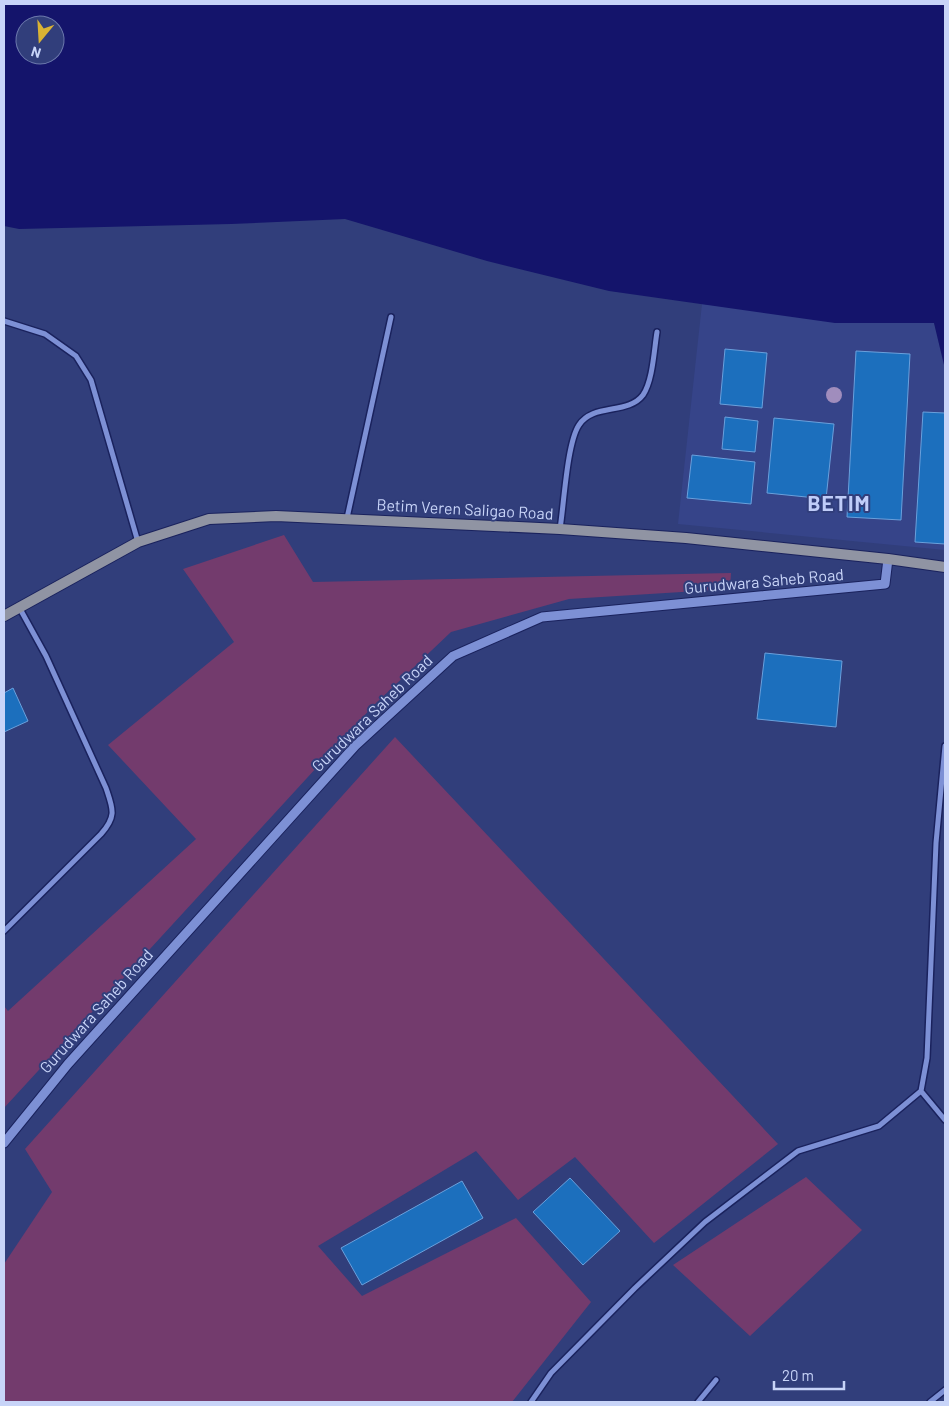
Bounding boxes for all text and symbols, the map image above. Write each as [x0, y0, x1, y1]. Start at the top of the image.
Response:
north arrow [15, 15, 65, 65]
text: N [29, 43, 43, 62]
district label: BETIM [807, 490, 871, 515]
street label: Betim Veren Saligao Road [376, 494, 554, 523]
street label: Gurudwara Saheb Road [683, 564, 845, 597]
street label: Gurudwara Saheb Road [307, 650, 436, 775]
street label: Gurudwara Saheb Road [35, 945, 156, 1077]
scale bar [774, 1358, 844, 1390]
text: 20 m [782, 1366, 814, 1384]

